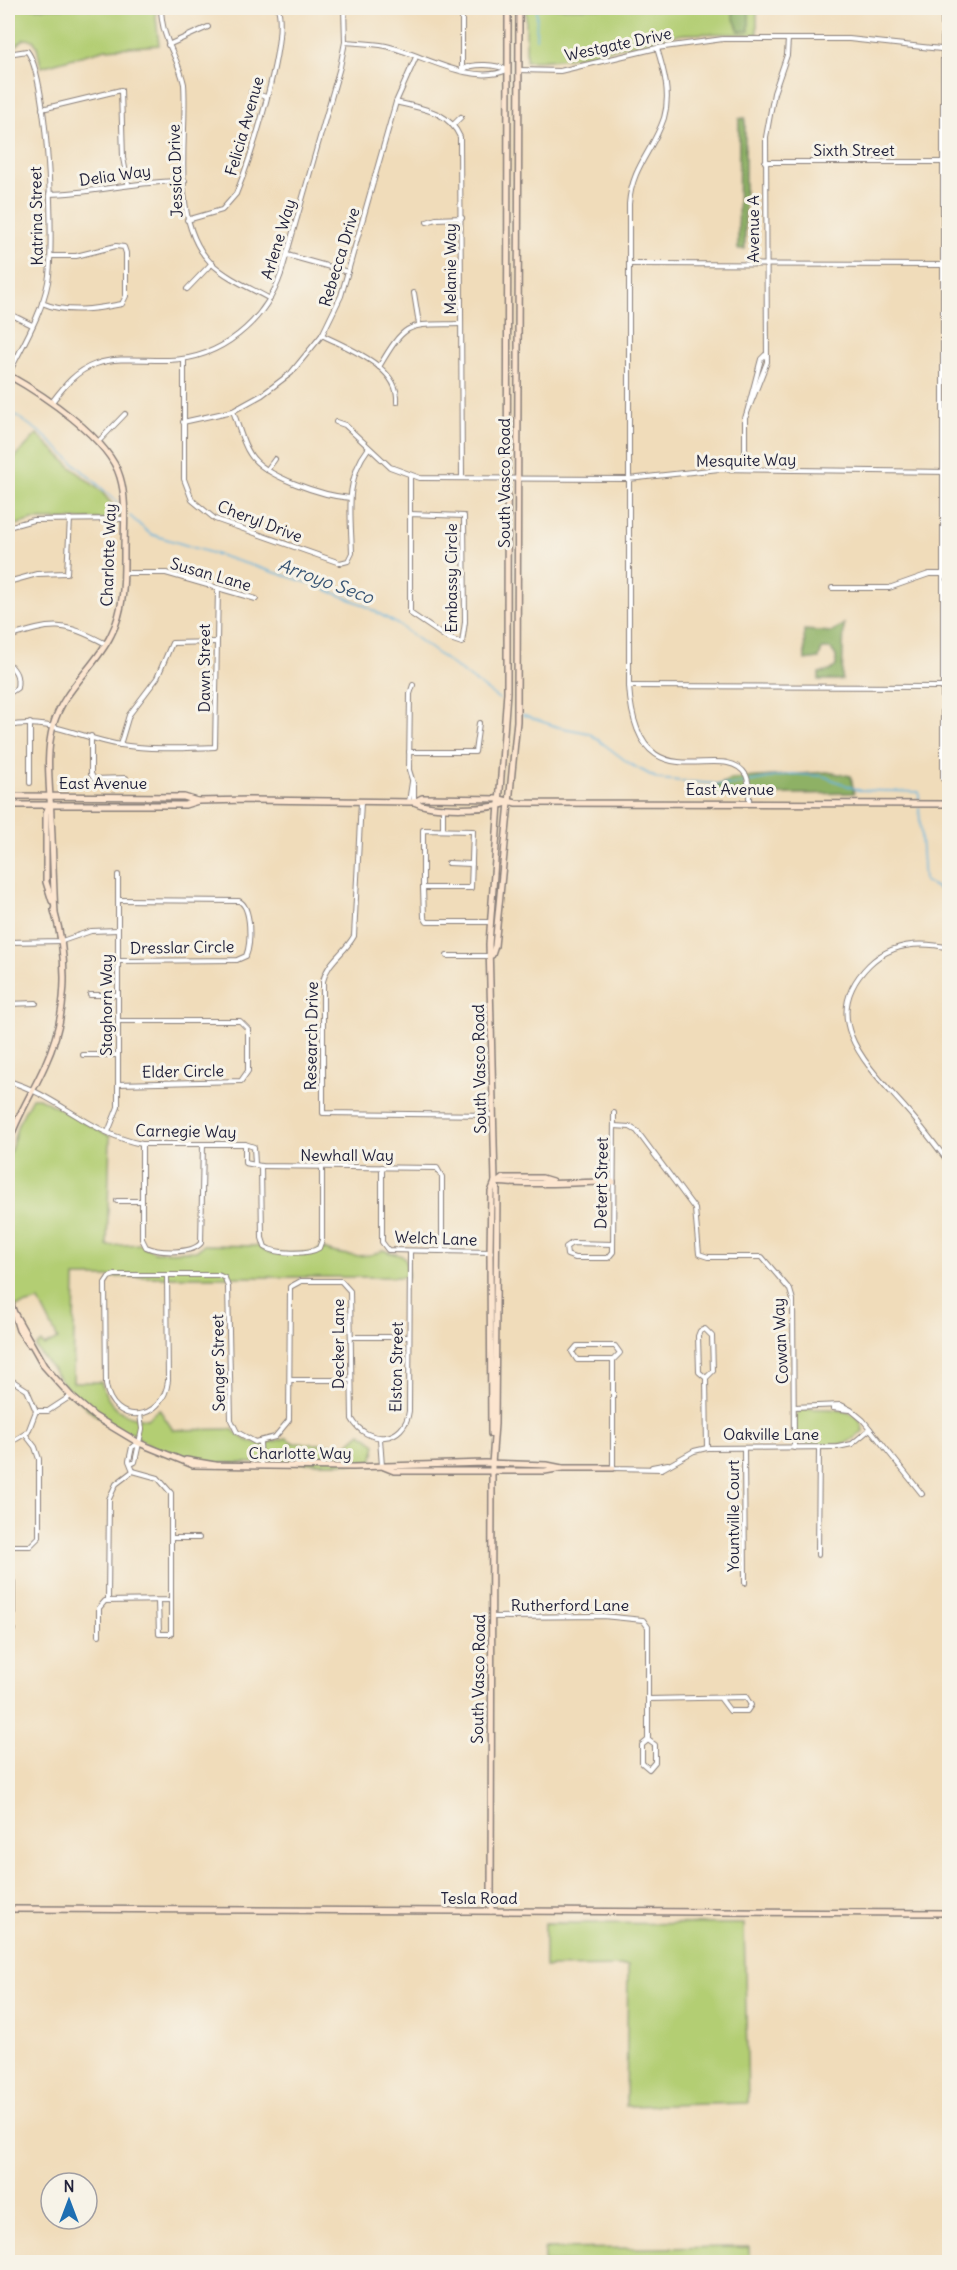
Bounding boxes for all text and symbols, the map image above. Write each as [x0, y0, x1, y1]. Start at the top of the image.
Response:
street label: Westgate Drive [563, 23, 673, 65]
street label: Felicia Avenue [220, 74, 268, 178]
street label: Jessica Drive [163, 124, 187, 218]
street label: Sixth Street [813, 140, 895, 160]
street label: Delia Way [78, 160, 152, 190]
street label: Katrina Street [25, 166, 47, 266]
street label: Avenue A [743, 195, 763, 263]
street label: Arlene Way [256, 196, 300, 282]
street label: Rebecca Drive [314, 205, 364, 309]
street label: Melanie Way [440, 223, 460, 315]
street label: South Vasco Road [494, 418, 514, 548]
street label: Mesquite Way [696, 449, 796, 471]
street label: Cheryl Drive [215, 496, 305, 546]
street label: Charlotte Way [96, 503, 120, 607]
street label: Embassy Circle [441, 523, 461, 633]
street label: Susan Lane [168, 553, 254, 595]
water label: Arroyo Seco [275, 553, 378, 609]
street label: Dawn Street [194, 623, 214, 712]
street label: East Avenue [59, 773, 147, 793]
street label: East Avenue [686, 779, 774, 799]
street label: Dresslar Circle [130, 936, 234, 958]
street label: Staghorn Way [96, 954, 116, 1056]
street label: Research Drive [300, 981, 322, 1091]
street label: South Vasco Road [468, 1004, 490, 1134]
street label: Elder Circle [142, 1060, 224, 1082]
street label: Carnegie Way [135, 1120, 237, 1142]
street label: Detert Street [590, 1136, 612, 1229]
street label: Newhall Way [300, 1145, 394, 1165]
street label: Welch Lane [394, 1227, 478, 1249]
street label: Cowan Way [768, 1297, 792, 1385]
street label: Decker Lane [328, 1299, 348, 1389]
street label: Senger Street [207, 1314, 229, 1412]
street label: Elston Street [385, 1321, 407, 1412]
street label: Oakville Lane [723, 1424, 819, 1444]
street label: Charlotte Way [248, 1443, 352, 1463]
street label: Yountville Court [723, 1459, 743, 1572]
street label: Rutherford Lane [511, 1595, 629, 1615]
street label: South Vasco Road [467, 1614, 489, 1744]
street label: Tesla Road [440, 1888, 518, 1908]
north arrow [39, 2171, 99, 2231]
text: N [63, 2176, 75, 2196]

